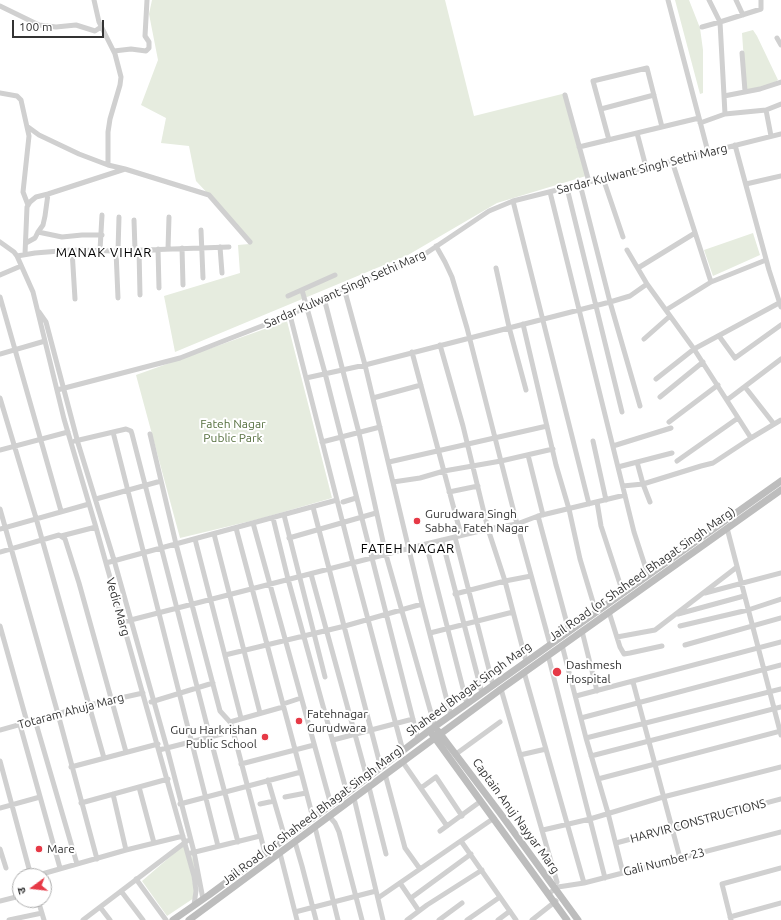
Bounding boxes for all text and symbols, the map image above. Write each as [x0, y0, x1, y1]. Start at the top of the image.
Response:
scale bar [14, 12, 106, 38]
text: 100 m [19, 20, 52, 33]
street label: Sardar Kulwant Singh Sethi Marg [555, 141, 729, 197]
district label: MANAK VIHAR [56, 245, 152, 261]
street label: Sardar Kulwant Singh Sethi Marg [262, 247, 428, 331]
park label: Fateh Nagar Public Park [200, 417, 266, 445]
street label: Jail Road (or Shaheed Bhagat Singh Marg) [546, 504, 738, 644]
place label: Gurudwara Singh Sabha, Fateh Nagar [425, 507, 528, 535]
marker: Gurudwara Singh Sabha, Fateh Nagar [412, 516, 422, 526]
district label: FATEH NAGAR [361, 541, 455, 557]
street label: Vedic Marg [103, 576, 133, 638]
street label: Shaheed Bhagat Singh Marg [404, 639, 534, 739]
place label: Dashmesh Hospital [566, 658, 622, 686]
marker: Dashmesh Hospital [551, 666, 563, 678]
street label: Totaram Ahuja Marg [16, 690, 126, 732]
place label: Fatehnagar Gurudwara [307, 707, 368, 735]
marker: Fatehnagar Gurudwara [294, 716, 304, 726]
place label: Guru Harkrishan Public School [170, 723, 257, 751]
marker: Guru Harkrishan Public School [260, 732, 270, 742]
street label: Jail Road (or Shaheed Bhagat Singh Marg) [219, 742, 407, 888]
street label: Captain Anuj Nayyar Marg [469, 756, 563, 876]
street label: HARVIR CONSTRUCTIONS [629, 796, 767, 846]
place label: Mare [47, 842, 75, 856]
marker: Mare [34, 844, 44, 854]
street label: Gali Number 23 [622, 845, 706, 879]
north arrow [12, 868, 52, 908]
text: उ [15, 886, 28, 896]

